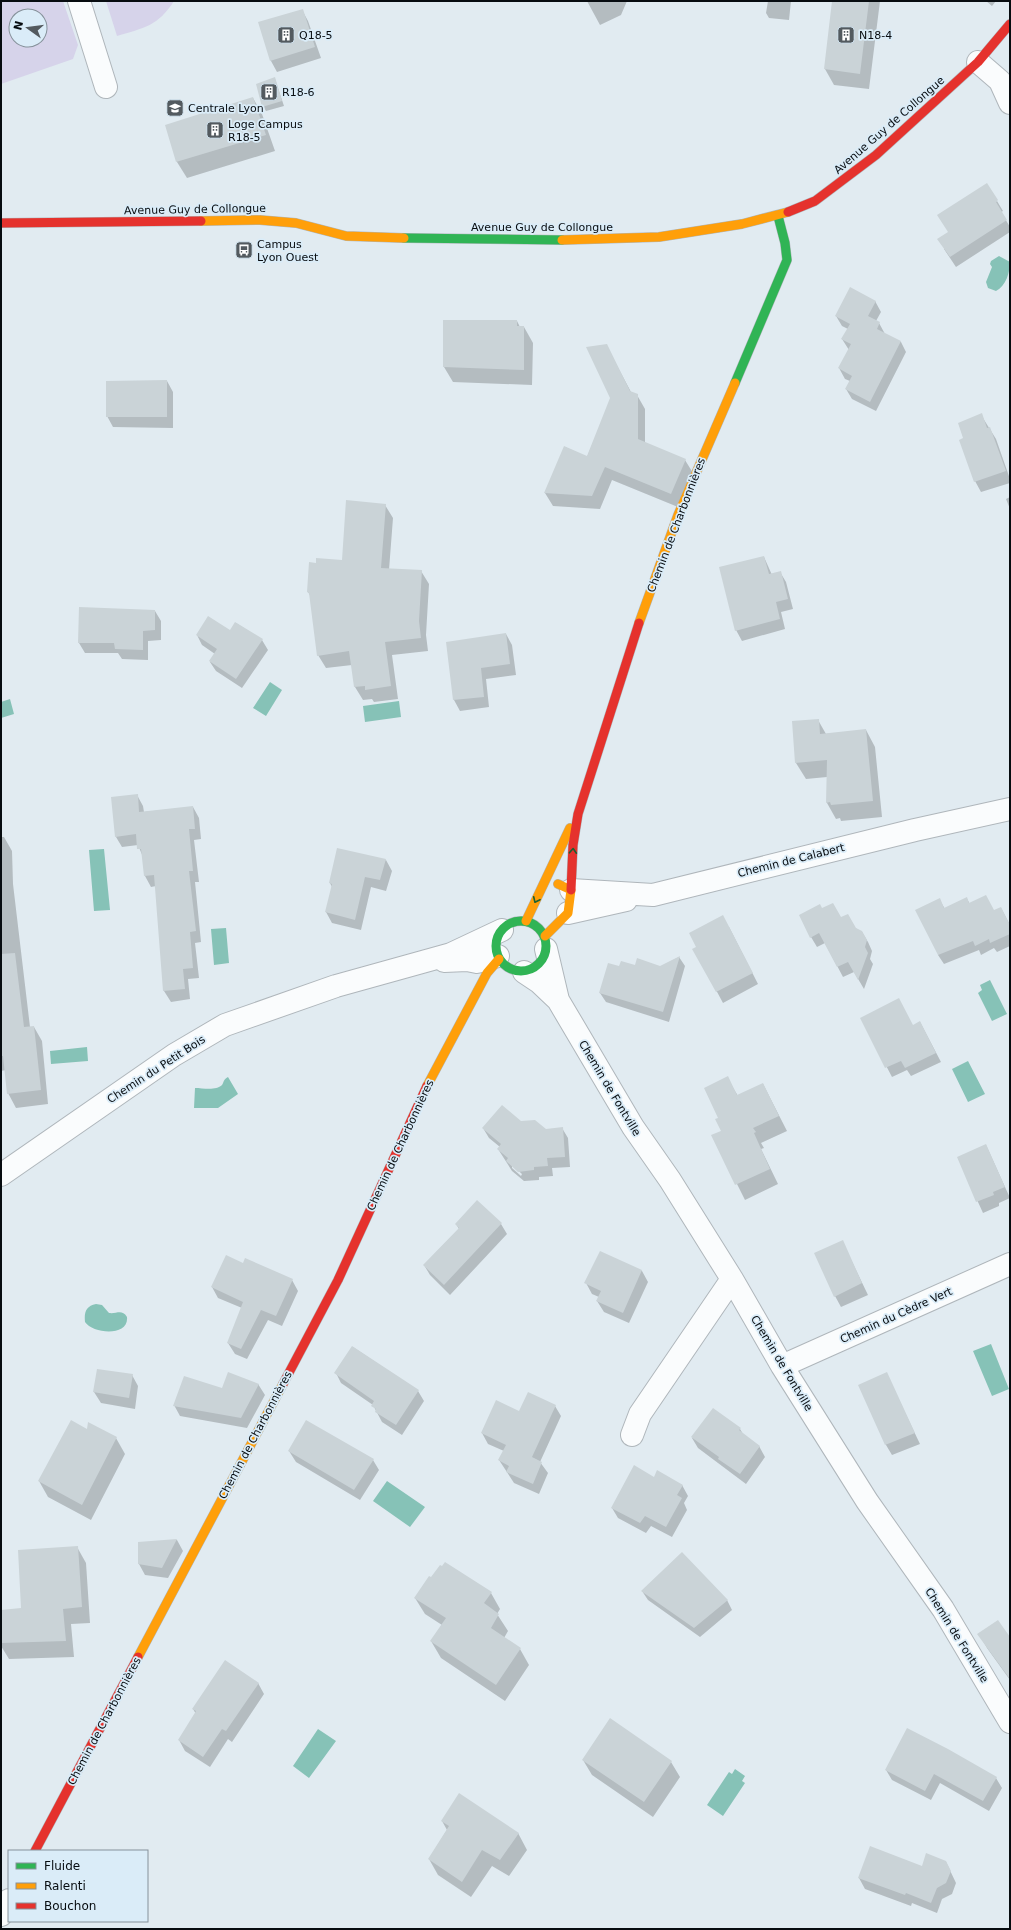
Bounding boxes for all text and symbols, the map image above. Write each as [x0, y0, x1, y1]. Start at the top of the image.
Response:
north arrow [8, 8, 48, 48]
text: N [11, 20, 26, 32]
building icon: Q18-5 [276, 25, 296, 45]
building icon: N18-4 [836, 25, 856, 45]
place label: Q18-5 [299, 29, 333, 42]
place label: N18-4 [859, 29, 892, 42]
street label: Avenue Guy de Collongue [831, 74, 947, 177]
building icon: R18-6 [259, 82, 279, 102]
place label: R18-6 [282, 86, 315, 99]
school or university icon: Centrale Lyon [165, 98, 185, 118]
place label: Centrale Lyon [188, 102, 264, 115]
place label: Loge Campus R18-5 [228, 118, 303, 144]
building icon: Loge Campus R18-5 [205, 120, 225, 140]
street label: Avenue Guy de Collongue [124, 202, 266, 217]
street label: Avenue Guy de Collongue [471, 221, 613, 234]
place label: Campus Lyon Ouest [257, 238, 319, 264]
bus stop icon: Campus Lyon Ouest [234, 240, 254, 260]
street label: Chemin de Charbonnières [645, 456, 708, 594]
street label: Chemin de Calabert [736, 841, 847, 880]
one-way arrow [568, 848, 577, 854]
one-way arrow [533, 895, 541, 903]
street label: Chemin du Petit Bois [105, 1033, 208, 1106]
street label: Chemin de Fontville [576, 1038, 643, 1139]
street label: Chemin de Charbonnières [364, 1077, 437, 1213]
street label: Chemin du Cèdre Vert [838, 1285, 955, 1346]
street label: Chemin de Fontville [748, 1313, 815, 1414]
street label: Chemin de Charbonnières [216, 1369, 295, 1501]
street label: Chemin de Fontville [922, 1585, 991, 1685]
street label: Chemin de Charbonnières [65, 1655, 144, 1787]
legend [8, 1850, 148, 1922]
text: Fluide [44, 1859, 80, 1873]
text: Ralenti [44, 1879, 86, 1893]
text: Bouchon [44, 1899, 96, 1913]

